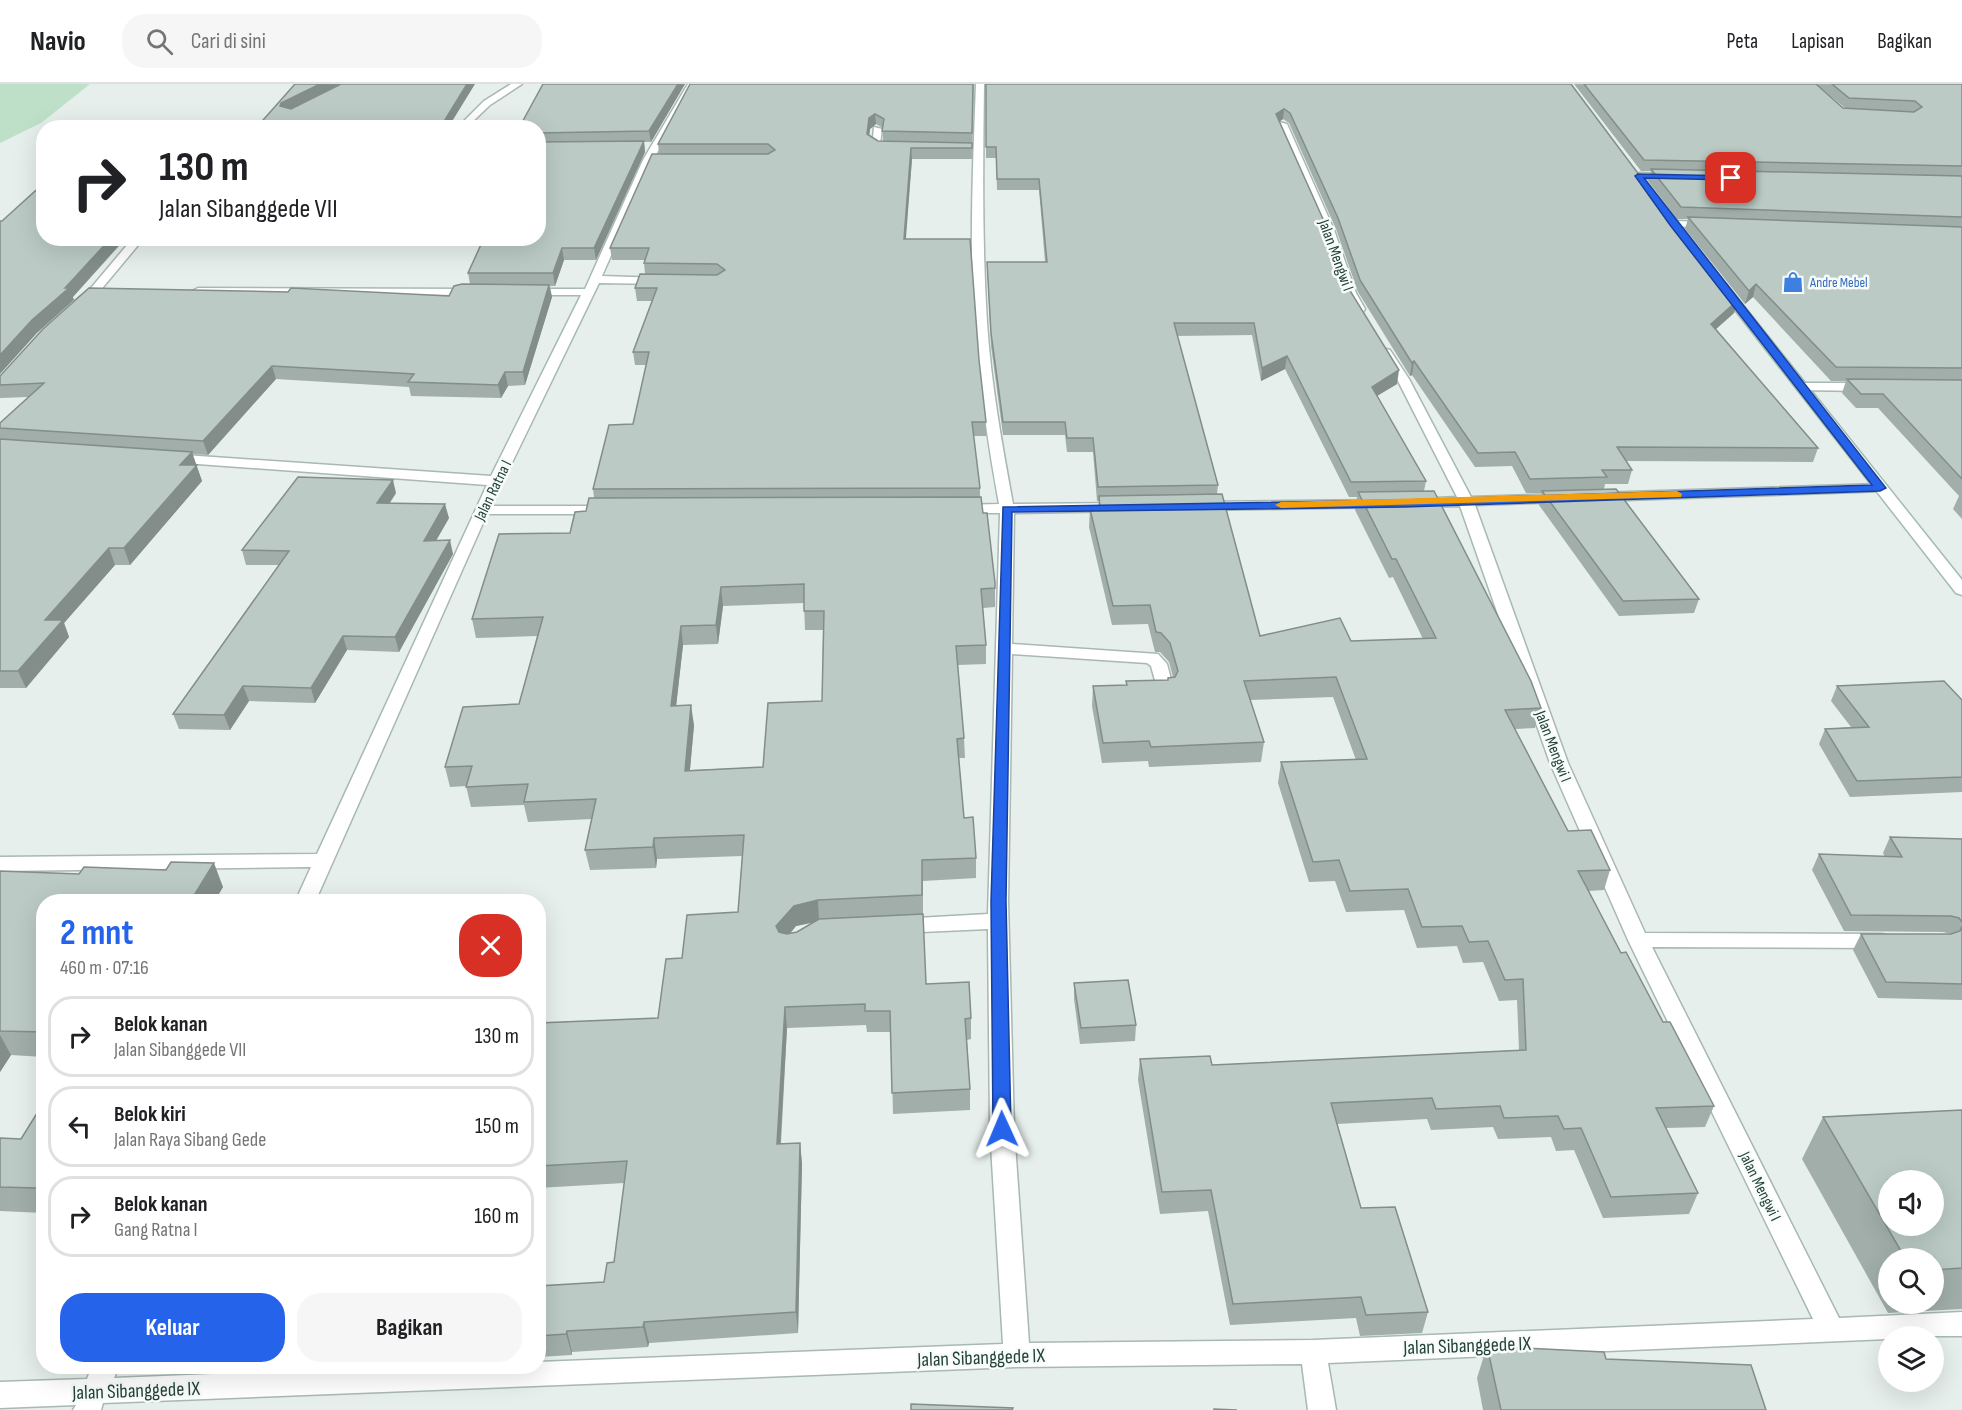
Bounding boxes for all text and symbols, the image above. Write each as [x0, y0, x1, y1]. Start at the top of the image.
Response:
search box [122, 14, 542, 68]
text: Navio [30, 25, 86, 58]
icon: search [143, 25, 176, 58]
text: Cari di sini [191, 28, 266, 55]
text: Peta [1727, 29, 1758, 54]
text: Lapisan [1791, 29, 1844, 54]
text: Bagikan [1877, 29, 1932, 54]
text: 130 m [159, 142, 249, 193]
icon: right [60, 144, 138, 222]
pin [1705, 152, 1756, 203]
icon: arrive [1714, 161, 1747, 194]
text: Jalan Sibanggede VII [159, 193, 338, 225]
street label: Jalan Mengwi I [1314, 216, 1357, 294]
shop icon: Andre Mebel [1781, 270, 1805, 294]
place label: Andre Mebel [1809, 274, 1868, 291]
street label: Jalan Ratna I [470, 457, 516, 525]
street label: Jalan Mengwi I [1530, 707, 1575, 785]
text: 2 mnt [60, 912, 133, 955]
button: close [459, 914, 522, 977]
text: 460 m · 07:16 [60, 956, 149, 980]
text: Belok kanan [114, 1011, 207, 1038]
icon: right [63, 1020, 96, 1053]
text: 130 m [475, 1023, 519, 1050]
text: Jalan Sibanggede VII [114, 1038, 246, 1062]
position arrow [970, 1097, 1034, 1161]
text: Belok kiri [114, 1101, 186, 1128]
icon: left [63, 1110, 96, 1143]
text: 150 m [475, 1113, 519, 1140]
text: Jalan Raya Sibang Gede [114, 1128, 266, 1152]
street label: Jalan Mengwi I [1734, 1148, 1785, 1224]
map controls [1878, 1170, 1944, 1392]
button: sound [1878, 1170, 1944, 1236]
text: Belok kanan [114, 1191, 207, 1218]
icon: right [63, 1200, 96, 1233]
text: 160 m [474, 1203, 519, 1230]
text: Gang Ratna I [114, 1218, 198, 1242]
button: search [1878, 1248, 1944, 1314]
button: Keluar [60, 1293, 285, 1362]
button: Bagikan [297, 1293, 522, 1362]
button: layers [1878, 1326, 1944, 1392]
street label: Jalan Sibanggede IX [1402, 1332, 1532, 1360]
street label: Jalan Sibanggede IX [916, 1344, 1046, 1372]
street label: Jalan Sibanggede IX [71, 1377, 201, 1405]

